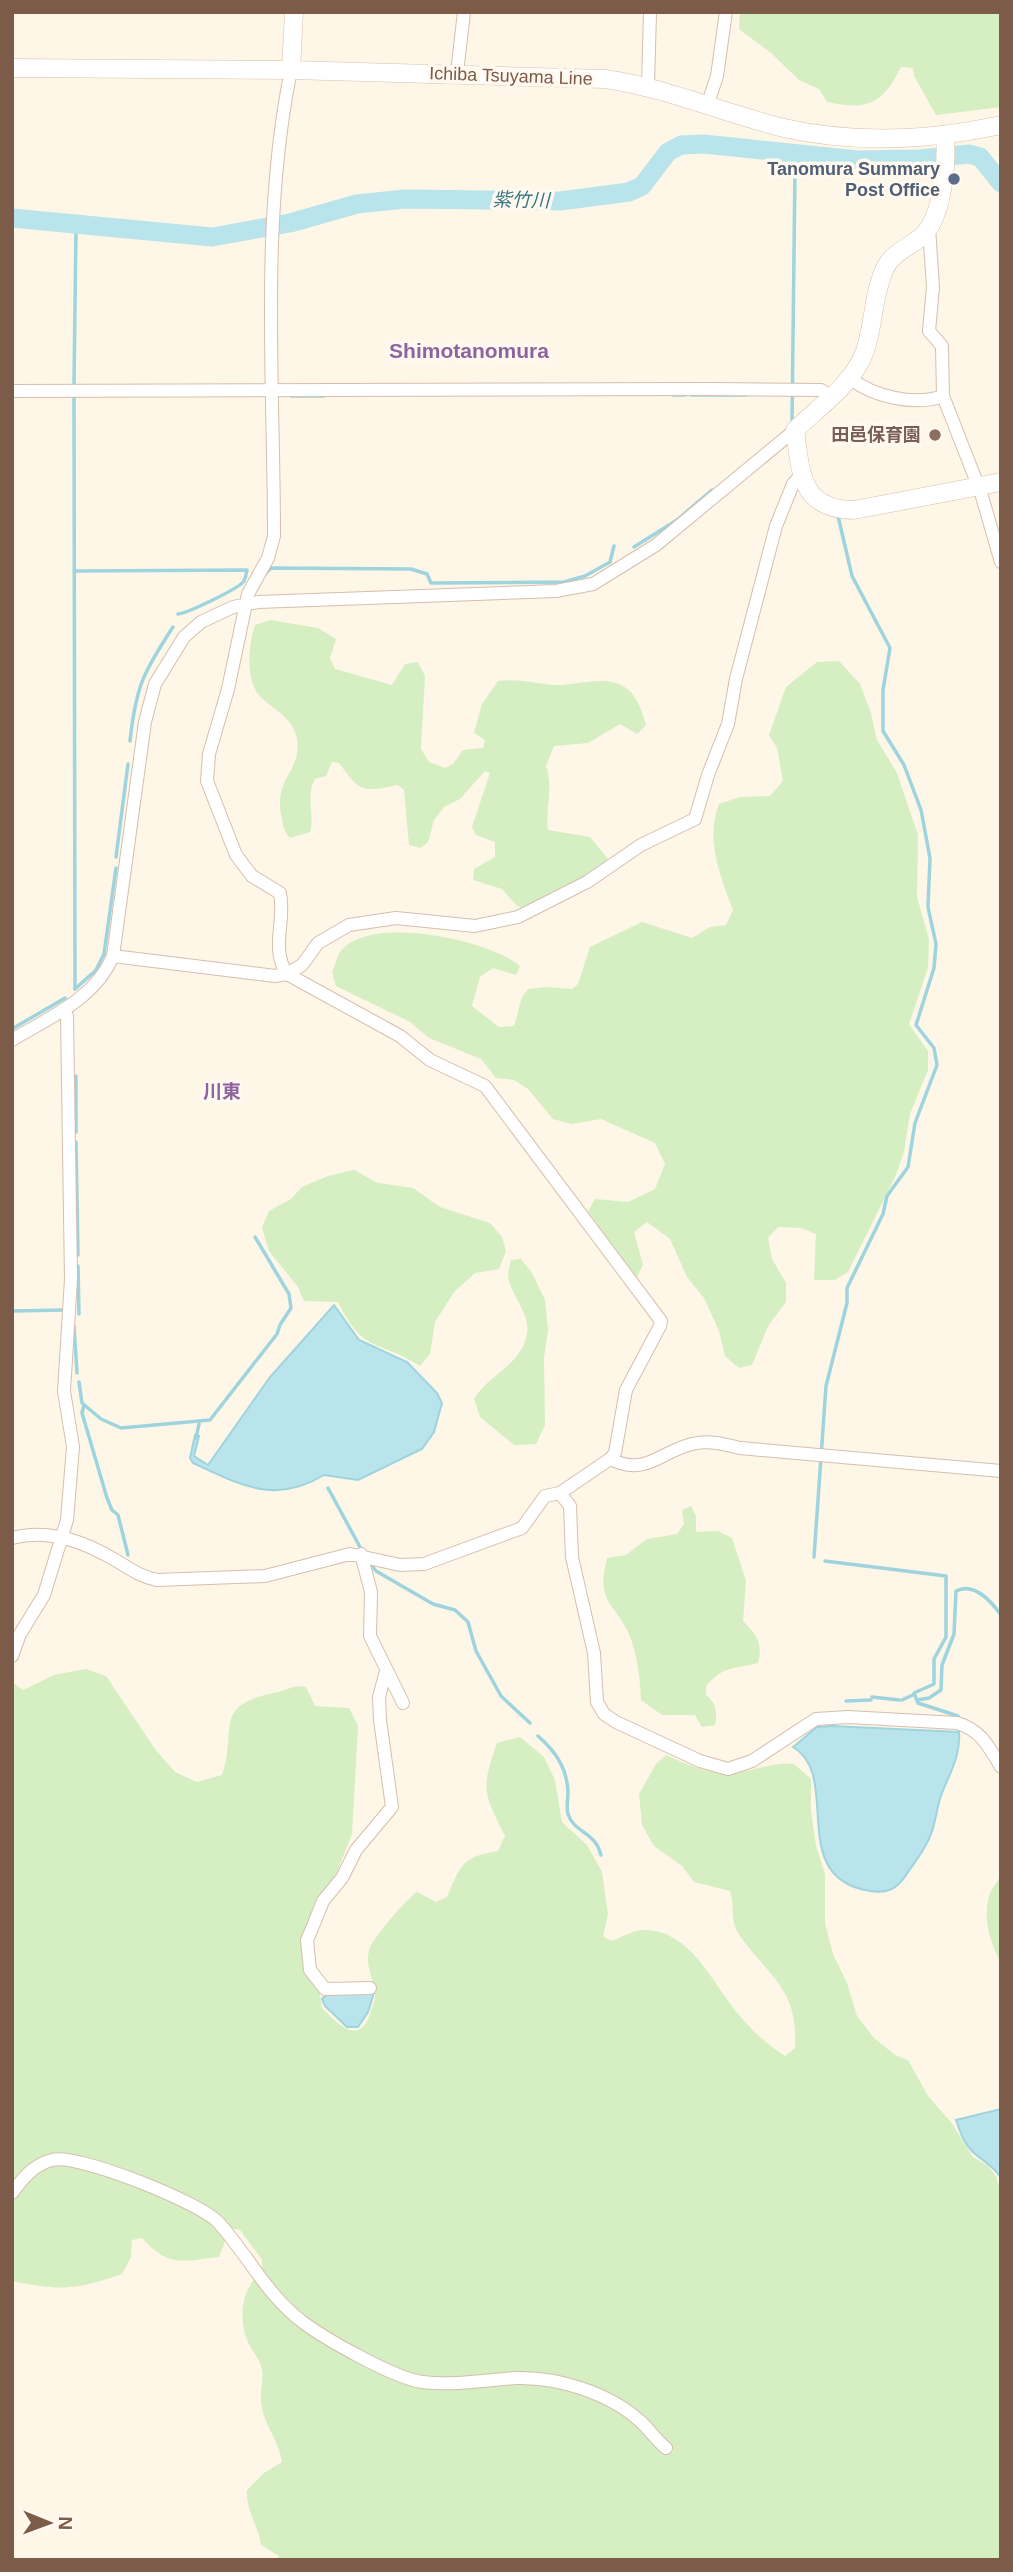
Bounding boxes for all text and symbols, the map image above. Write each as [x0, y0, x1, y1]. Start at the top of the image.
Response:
street label: Ichiba Tsuyama Line [429, 63, 593, 89]
place label: Tanomura Summary Post Office [767, 159, 940, 200]
marker: Tanomura Summary Post Office [946, 171, 962, 187]
water label: 紫竹川 [492, 189, 552, 211]
district label: Shimotanomura [389, 339, 549, 362]
place label: 田邑保育園 [831, 425, 921, 445]
marker: 田邑保育園 [927, 427, 943, 443]
district label: 川東 [203, 1081, 241, 1102]
north arrow [14, 2488, 84, 2558]
text: N [55, 2516, 76, 2530]

